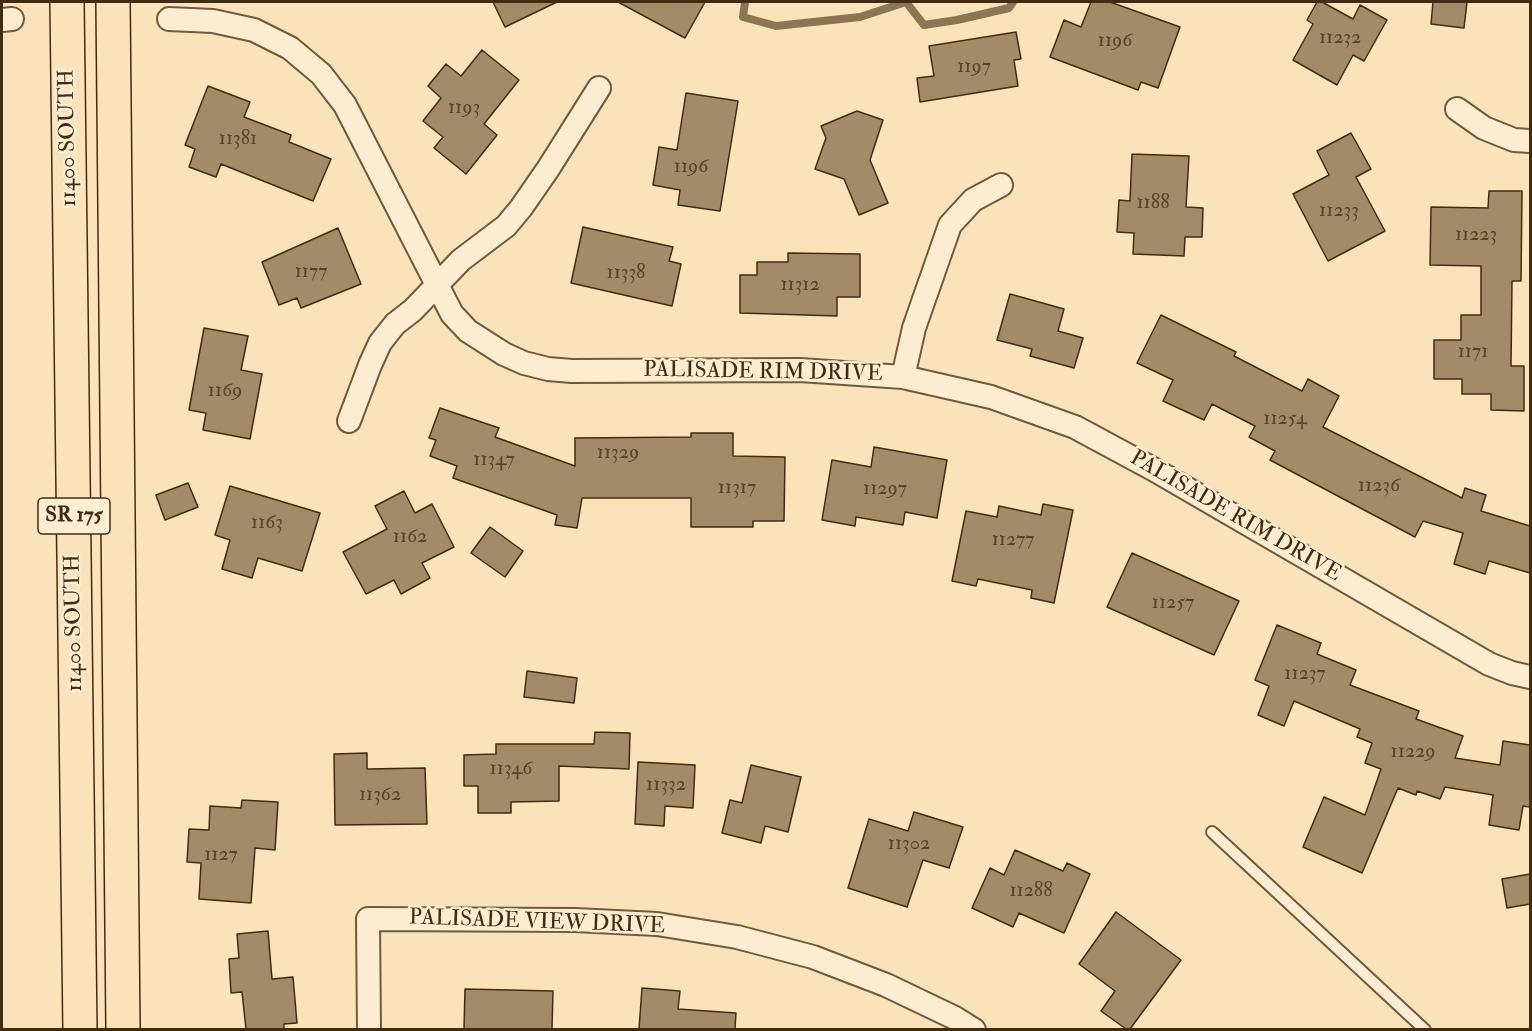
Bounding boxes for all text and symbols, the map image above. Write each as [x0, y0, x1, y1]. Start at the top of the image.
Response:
house number: 11232 [1319, 27, 1361, 51]
house number: 1196 [1098, 30, 1132, 54]
house number: 1197 [957, 56, 991, 80]
street label: 11400 SOUTH [55, 69, 83, 207]
house number: 1193 [448, 97, 480, 121]
house number: 11381 [219, 128, 257, 152]
house number: 1196 [674, 156, 708, 180]
house number: 1188 [1136, 192, 1170, 216]
house number: 11233 [1319, 200, 1359, 224]
house number: 11223 [1455, 224, 1497, 248]
house number: 1177 [295, 261, 327, 285]
house number: 11338 [606, 262, 646, 286]
house number: 11312 [780, 274, 820, 298]
house number: 1171 [1458, 341, 1488, 365]
street label: PALISADE RIM DRIVE [643, 358, 883, 388]
house number: 1169 [208, 380, 242, 404]
house number: 11254 [1263, 408, 1307, 432]
house number: 11329 [597, 442, 639, 466]
street label: PALISADE RIM DRIVE [1125, 446, 1345, 588]
house number: 11347 [473, 449, 515, 473]
house number: 11236 [1358, 475, 1400, 499]
house number: 11317 [718, 477, 756, 501]
house number: 11297 [863, 478, 907, 502]
road number: SR 175 [38, 498, 110, 534]
house number: 1163 [251, 512, 283, 536]
house number: 1162 [393, 526, 427, 550]
house number: 11277 [992, 529, 1034, 553]
street label: 11400 SOUTH [61, 554, 89, 692]
house number: 11257 [1152, 592, 1194, 616]
house number: 11237 [1284, 663, 1326, 687]
house number: 11229 [1391, 741, 1435, 765]
house number: 11346 [490, 758, 532, 782]
house number: 11332 [646, 774, 686, 798]
house number: 11362 [359, 784, 401, 808]
house number: 11302 [888, 833, 930, 857]
house number: 1127 [204, 844, 238, 868]
house number: 11288 [1009, 880, 1053, 904]
street label: PALISADE VIEW DRIVE [409, 905, 665, 941]

